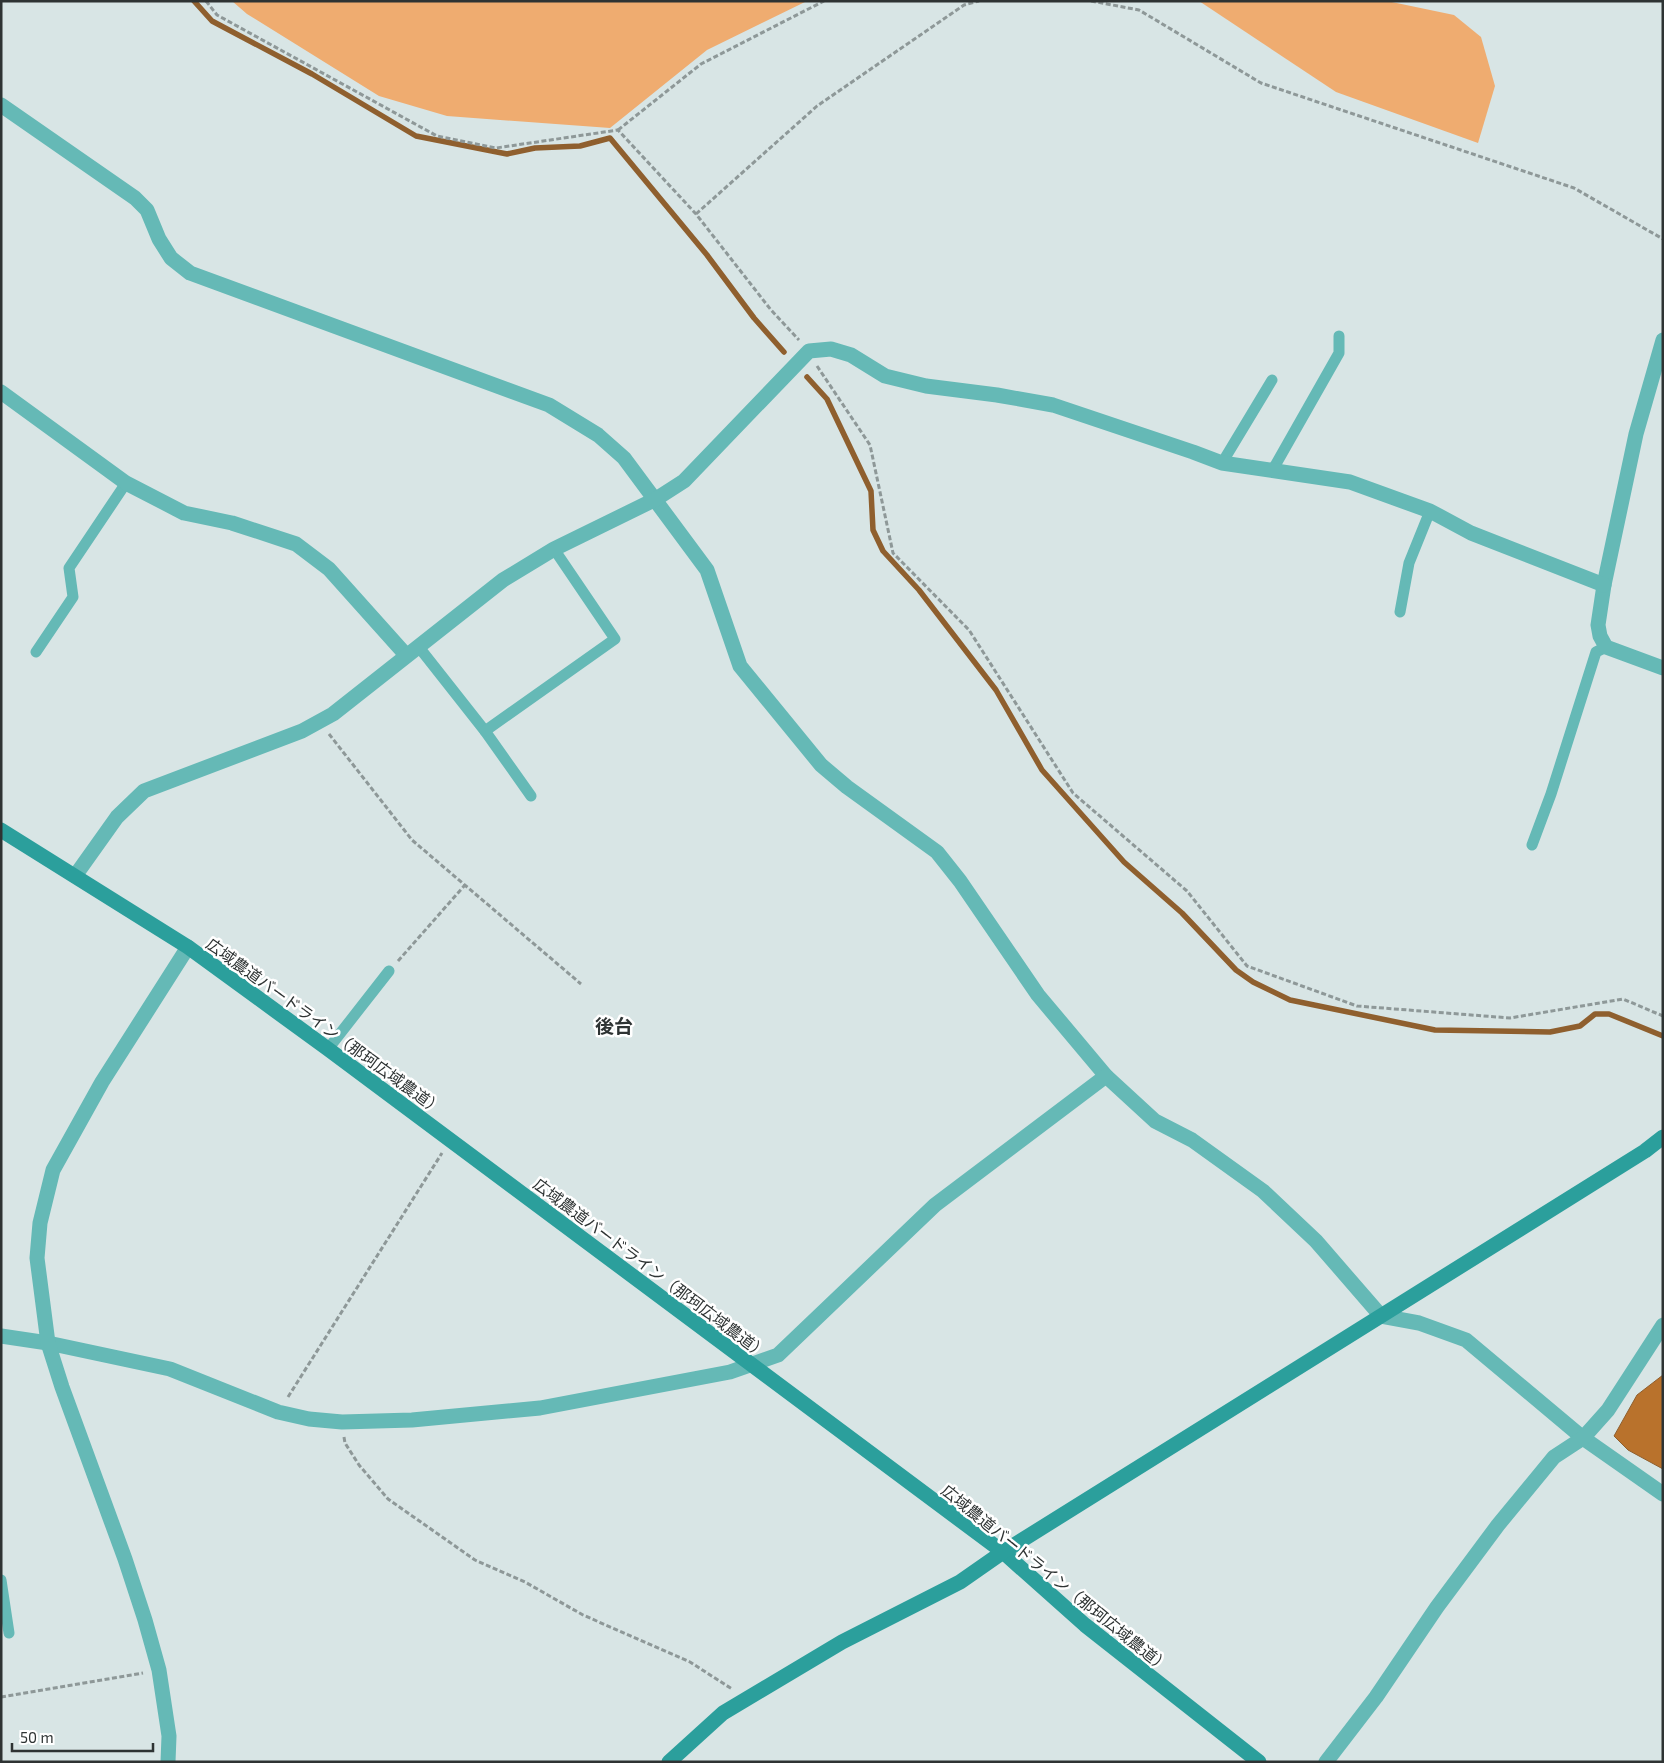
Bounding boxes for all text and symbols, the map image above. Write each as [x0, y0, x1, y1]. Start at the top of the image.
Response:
street label: 広域農道バードライン（那珂広域農道） [203, 934, 447, 1118]
district label: 後台 [595, 1014, 633, 1037]
street label: 広域農道バードライン（那珂広域農道） [530, 1174, 772, 1362]
street label: 広域農道バードライン（那珂広域農道） [938, 1480, 1174, 1676]
scale bar [12, 1720, 154, 1752]
text: 50 m [20, 1728, 54, 1746]

